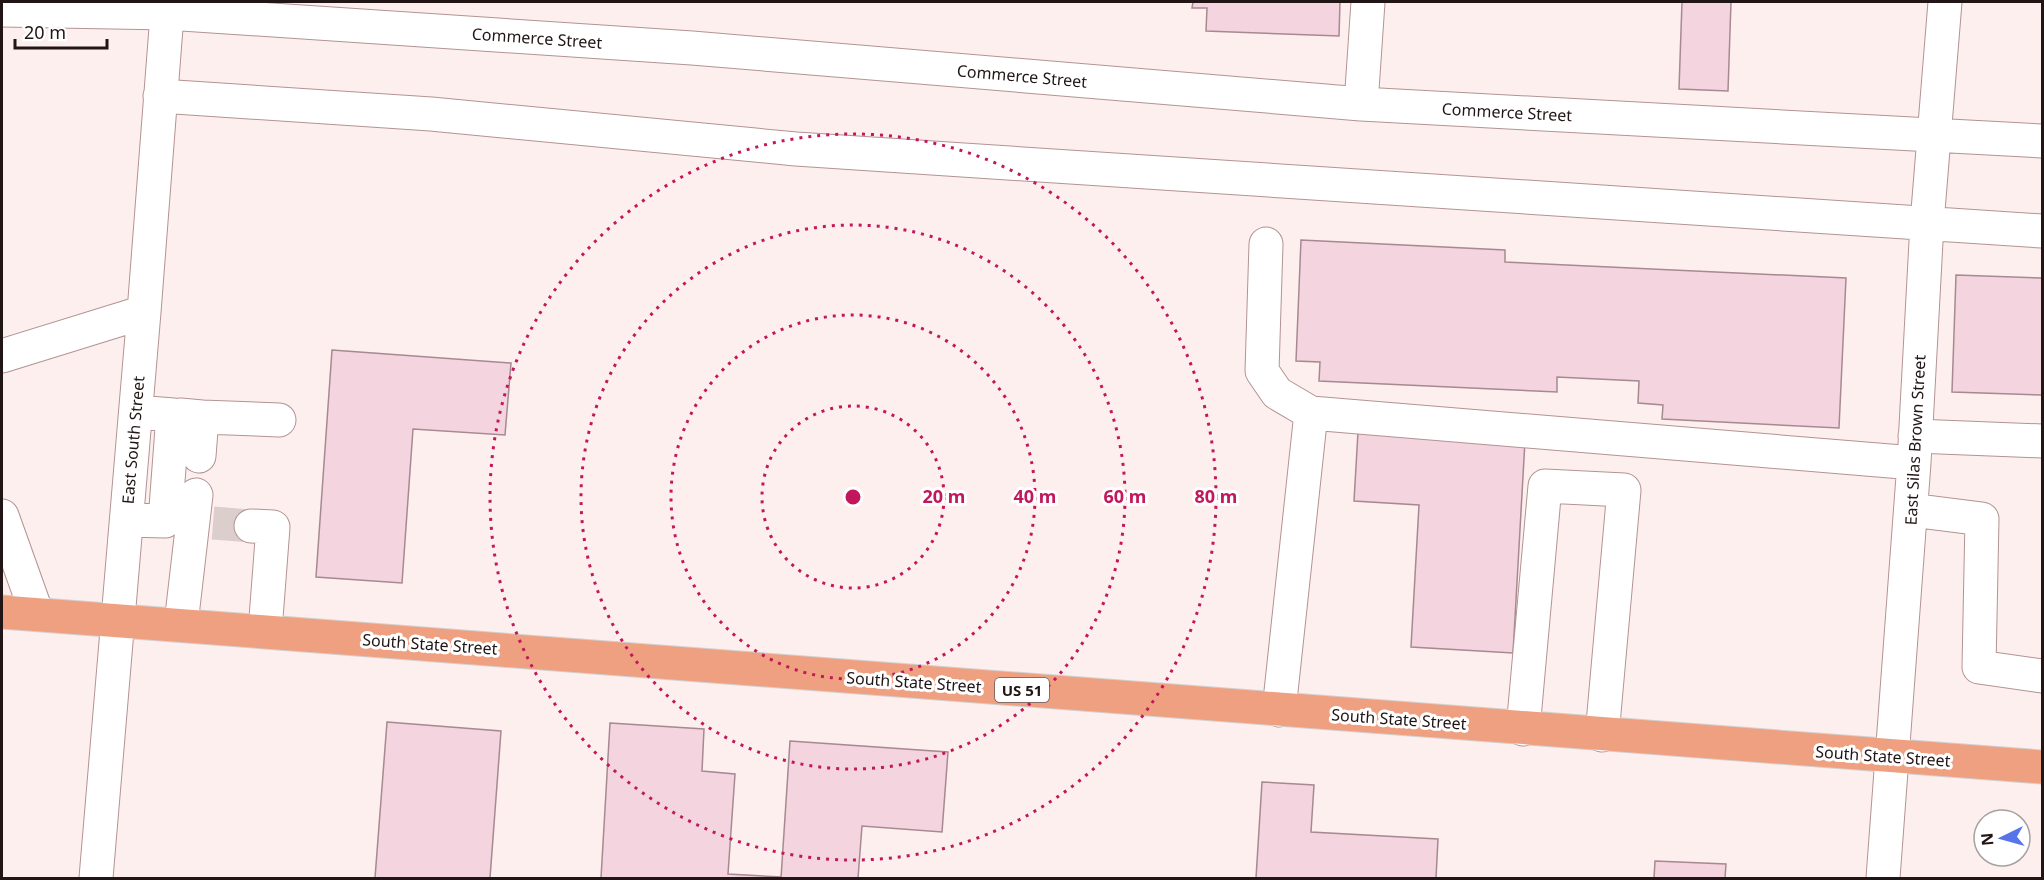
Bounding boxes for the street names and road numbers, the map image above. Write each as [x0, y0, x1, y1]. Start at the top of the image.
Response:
street label: Commerce Street [471, 22, 603, 54]
street label: Commerce Street [956, 59, 1088, 93]
street label: Commerce Street [1441, 98, 1573, 126]
street label: East Silas Brown Street [1900, 354, 1930, 526]
street label: East South Street [116, 375, 150, 505]
street label: South State Street [362, 628, 498, 660]
street label: South State Street [846, 666, 982, 698]
road number: US 51 [995, 678, 1049, 702]
street label: South State Street [1331, 703, 1467, 735]
street label: South State Street [1815, 740, 1951, 772]

